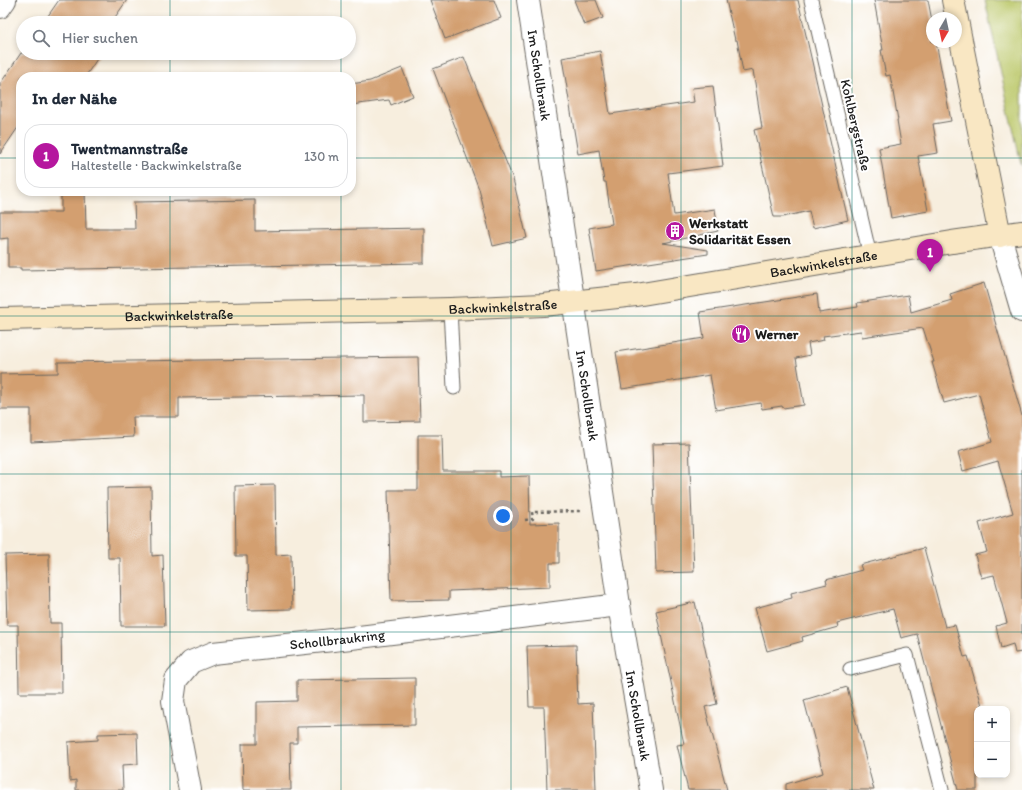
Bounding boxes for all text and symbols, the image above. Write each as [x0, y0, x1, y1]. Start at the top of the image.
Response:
north arrow [926, 12, 962, 48]
search box [16, 16, 356, 60]
icon: search [30, 27, 52, 49]
text: Hier suchen [62, 29, 138, 47]
street label: Im Schollbrauk [524, 29, 554, 122]
street label: Kohlbergstraße [837, 78, 874, 173]
text: In der Nähe [32, 88, 117, 108]
text: Twentmannstraße [71, 140, 188, 158]
text: 1 [43, 149, 49, 164]
text: 130 m [304, 149, 339, 164]
text: Haltestelle · Backwinkelstraße [71, 158, 242, 173]
place label: Werkstatt Solidarität Essen [689, 215, 791, 248]
building icon: Werkstatt Solidarität Essen [664, 220, 686, 242]
pin: 1 [917, 239, 943, 272]
street label: Backwinkelstraße [769, 247, 879, 281]
street label: Backwinkelstraße [448, 296, 558, 318]
street label: Backwinkelstraße [125, 306, 234, 325]
restaurant icon: Werner [730, 323, 752, 345]
place label: Werner [755, 326, 799, 343]
street label: Im Schollbrauk [572, 349, 602, 442]
your location [493, 506, 513, 526]
street label: Schollbraukring [289, 626, 387, 654]
street label: Im Schollbrauk [621, 669, 654, 762]
map controls [974, 706, 1010, 778]
button: + [974, 706, 1010, 742]
button: − [974, 742, 1010, 778]

